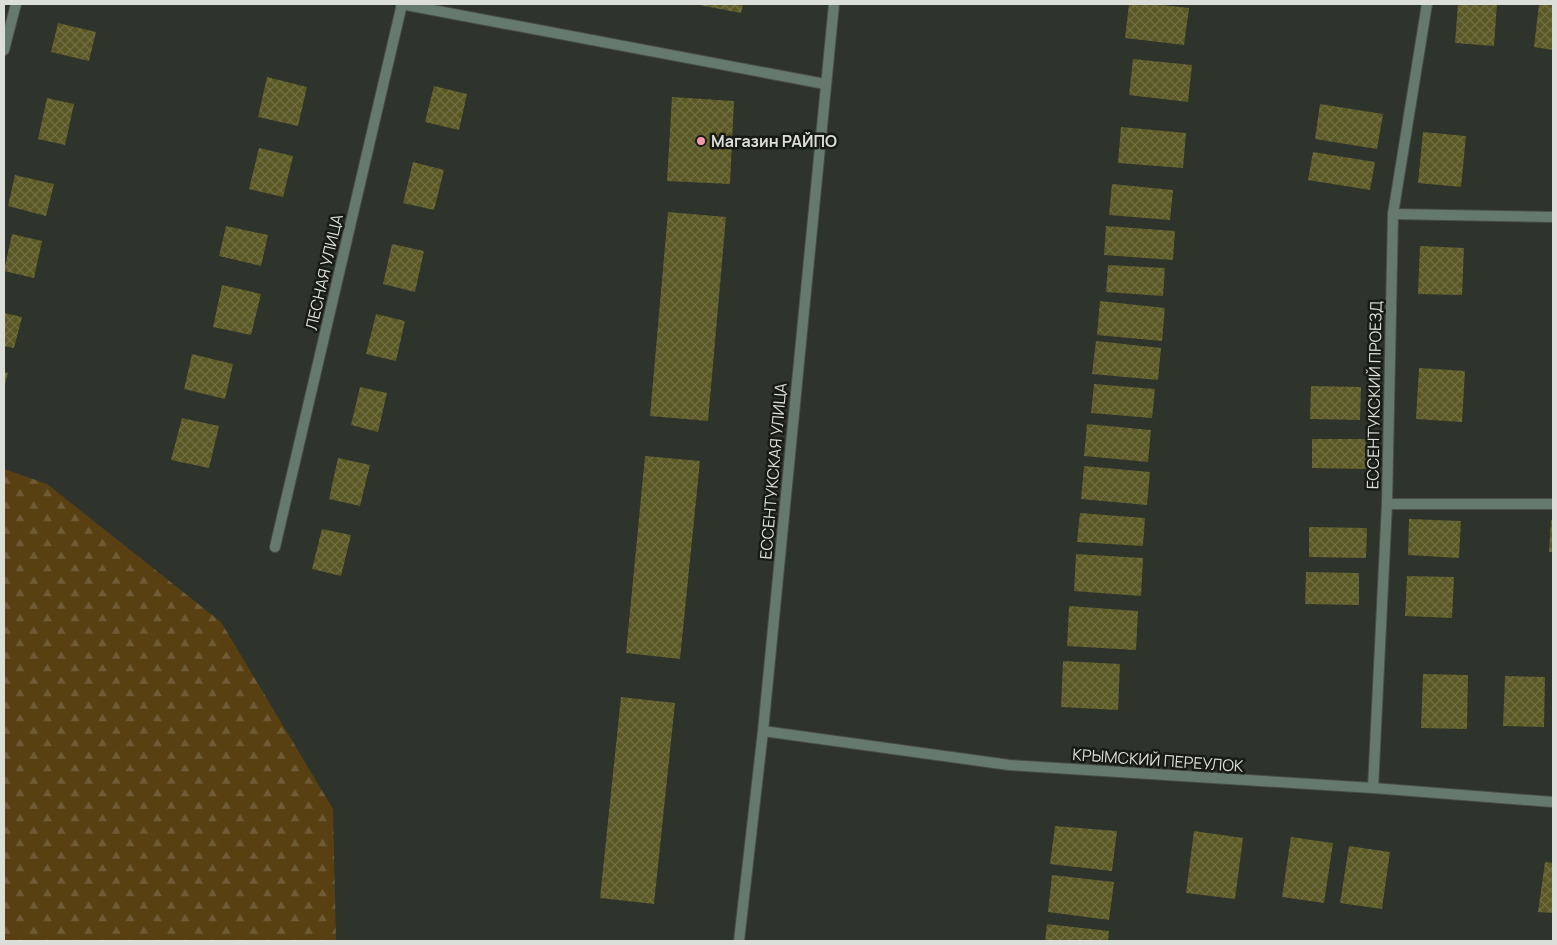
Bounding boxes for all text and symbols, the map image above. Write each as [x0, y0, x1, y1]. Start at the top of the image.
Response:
place label: Магазин РАЙПО [711, 130, 837, 152]
marker: Магазин РАЙПО [695, 135, 707, 147]
street label: ЛЕСНАЯ УЛИЦА [300, 212, 348, 332]
street label: ЕССЕНТУКСКИЙ ПРОЕЗД [1361, 300, 1387, 489]
street label: ЕССЕНТУКСКАЯ УЛИЦА [754, 382, 792, 560]
street label: КРЫМСКИЙ ПЕРЕУЛОК [1072, 743, 1245, 777]

